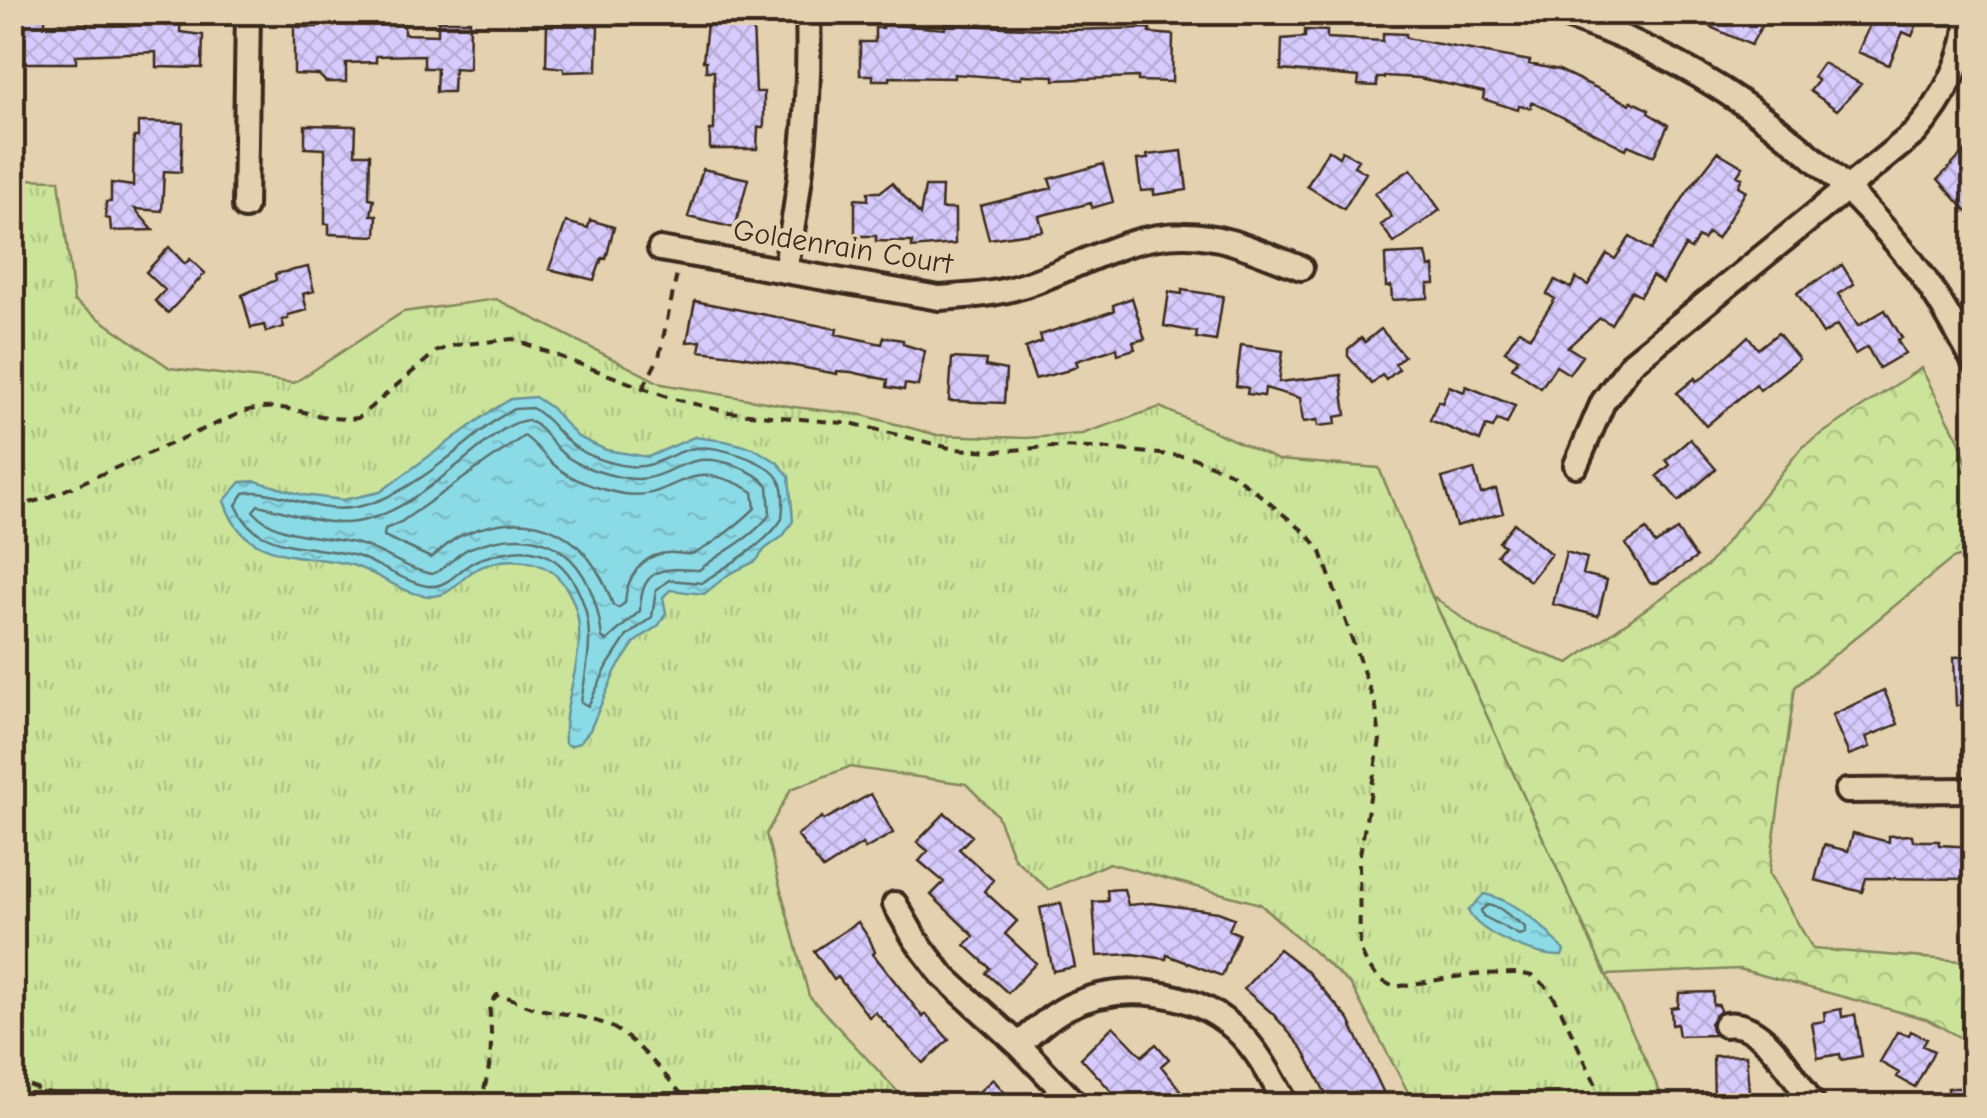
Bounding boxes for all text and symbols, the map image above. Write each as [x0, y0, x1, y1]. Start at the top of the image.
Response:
street label: Goldenrain Court [731, 212, 957, 282]

